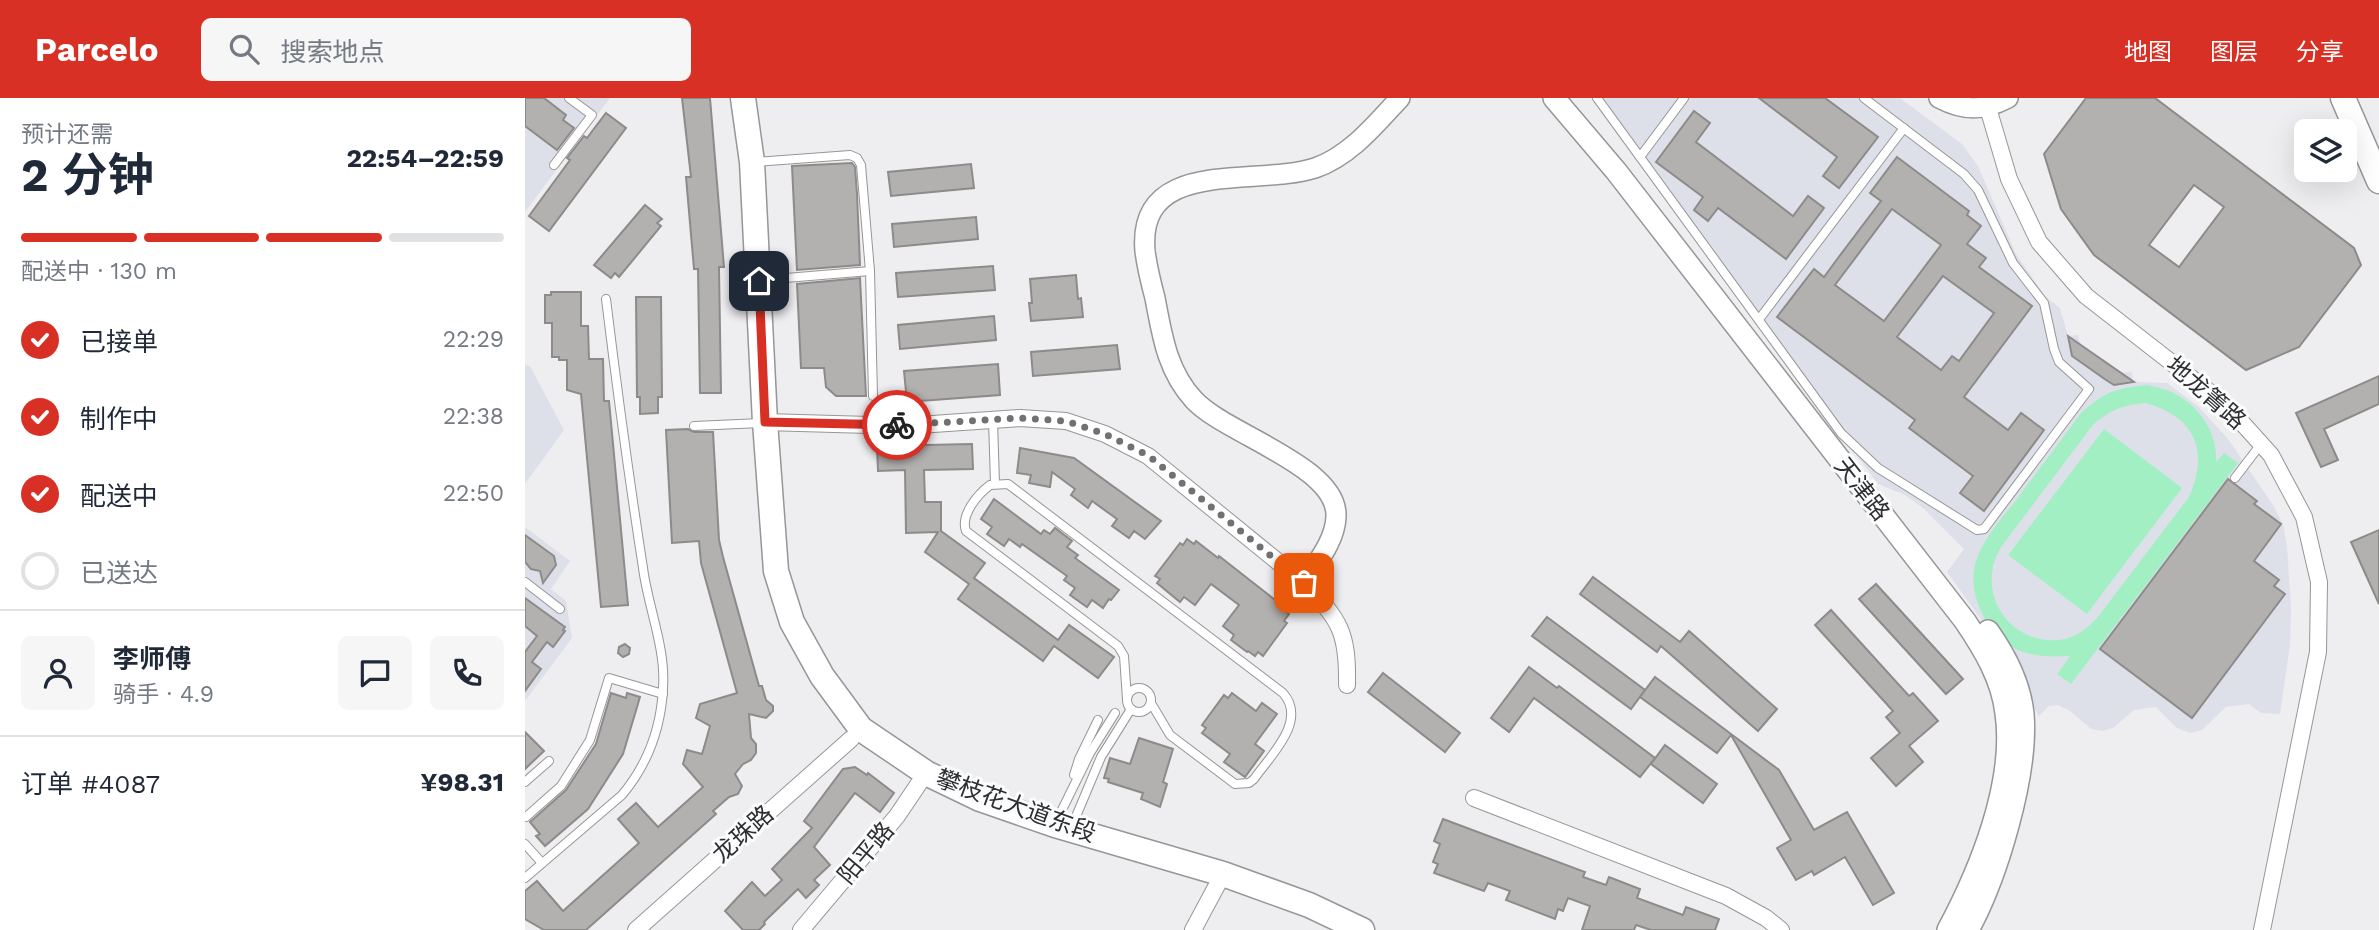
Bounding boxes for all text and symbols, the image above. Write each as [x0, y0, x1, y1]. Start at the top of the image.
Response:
search box [201, 18, 691, 81]
text: Parcelo [35, 30, 159, 69]
icon: search [225, 30, 263, 68]
text: 搜索地点 [281, 37, 385, 67]
text: 地图 [2124, 38, 2172, 66]
text: 图层 [2210, 38, 2258, 66]
text: 分享 [2296, 38, 2344, 66]
map controls [2294, 119, 2357, 182]
button: layers [2294, 119, 2357, 182]
text: 预计还需 [21, 121, 113, 148]
text: 22:54–22:59 [346, 143, 504, 173]
text: 2 分钟 [21, 148, 154, 202]
pin [729, 251, 789, 311]
text: 配送中 · 130 m [21, 258, 177, 285]
icon: home [740, 262, 778, 300]
icon: check [21, 321, 59, 359]
text: 22:29 [443, 326, 504, 353]
text: 已接单 [80, 327, 158, 357]
street label: 地龙箐路 [2161, 351, 2251, 435]
courier [862, 390, 932, 460]
icon: check [21, 398, 59, 436]
text: 22:38 [443, 403, 504, 430]
text: 制作中 [80, 404, 158, 434]
icon: bike [878, 406, 916, 444]
street label: 天津路 [1829, 452, 1895, 526]
icon: check [21, 475, 59, 513]
text: 22:50 [443, 480, 504, 507]
text: 配送中 [80, 481, 158, 511]
pin [1274, 553, 1334, 613]
text: 已送达 [80, 558, 158, 588]
icon: bag [1285, 564, 1323, 602]
button: person [21, 636, 95, 710]
button: chat [338, 636, 412, 710]
button: phone [430, 636, 504, 710]
text: 李师傅 [113, 644, 191, 674]
text: 骑手 · 4.9 [113, 681, 214, 708]
street label: 攀枝花大道东段 [932, 764, 1100, 848]
text: ¥98.31 [420, 767, 504, 797]
text: 订单 #4087 [21, 769, 160, 799]
street label: 龙珠路 [707, 800, 779, 868]
street label: 阳平路 [832, 816, 900, 890]

